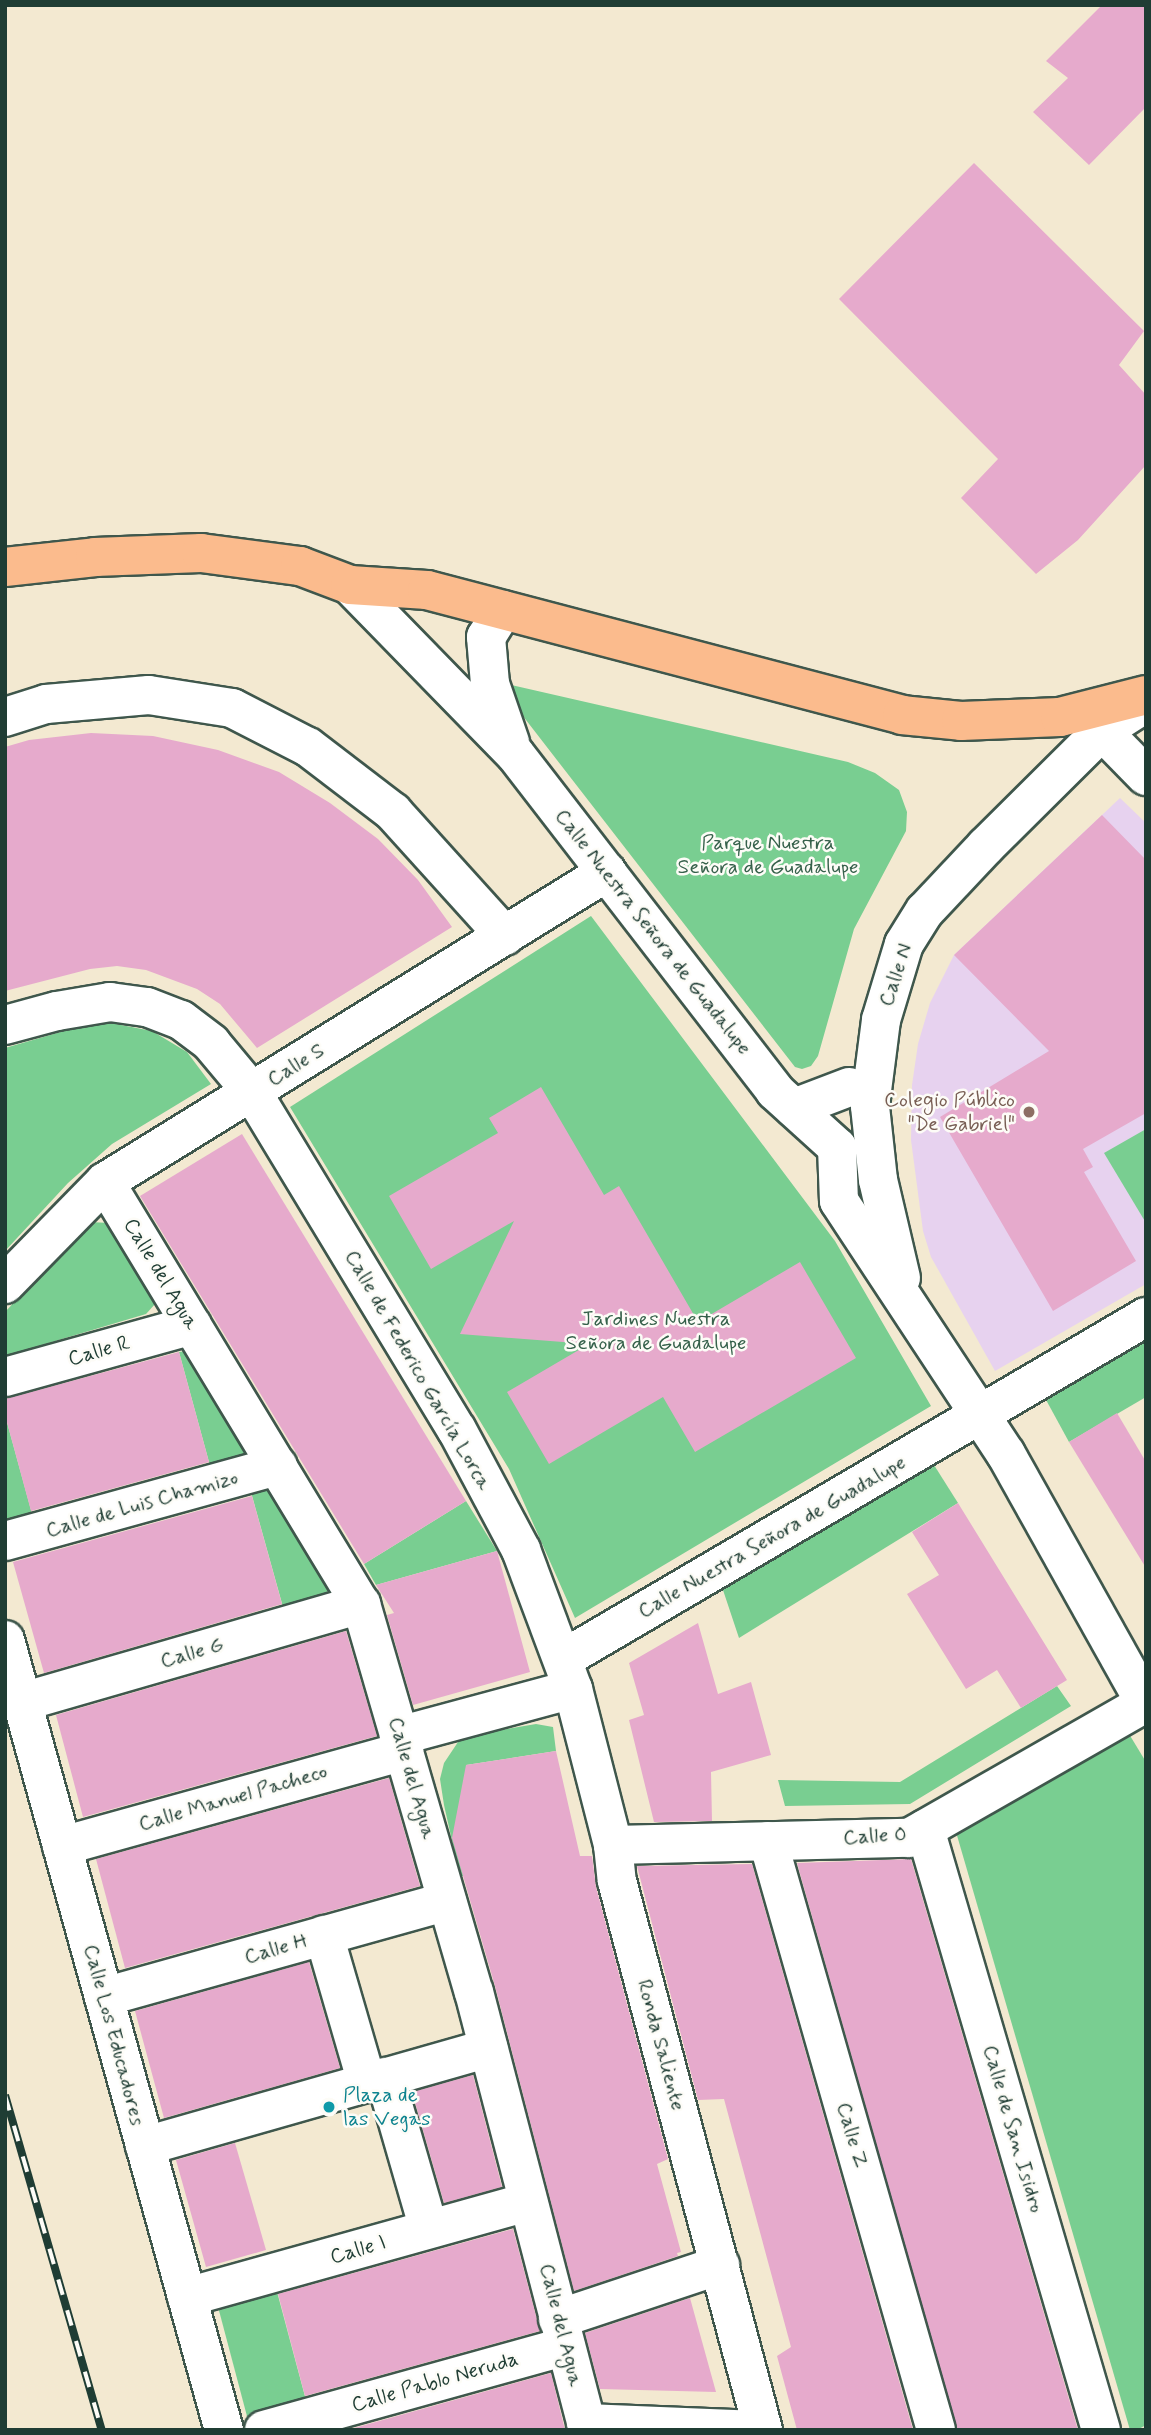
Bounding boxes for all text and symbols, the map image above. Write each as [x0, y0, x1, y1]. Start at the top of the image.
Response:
street label: Calle Nuestra Señora de Guadalupe [550, 805, 756, 1059]
park label: Parque Nuestra Señora de Guadalupe [678, 830, 858, 880]
street label: Calle N [874, 940, 918, 1010]
street label: Calle S [263, 1038, 329, 1092]
place label: Colegio Público "De Gabriel" [884, 1087, 1015, 1137]
marker: Colegio Público "De Gabriel" [1021, 1104, 1037, 1120]
street label: Calle del Agua [118, 1214, 204, 1334]
street label: Calle de Federico García Lorca [340, 1248, 496, 1492]
park label: Jardines Nuestra Señora de Guadalupe [566, 1306, 746, 1356]
street label: Calle R [65, 1330, 133, 1372]
street label: Calle Nuestra Señora de Guadalupe [634, 1450, 910, 1624]
street label: Calle de Luis Chamizo [42, 1464, 242, 1544]
street label: Calle G [157, 1632, 227, 1674]
street label: Calle del Agua [383, 1715, 441, 1841]
street label: Calle Manuel Pacheco [139, 1760, 327, 1836]
street label: Calle O [842, 1821, 908, 1851]
street label: Calle H [242, 1928, 310, 1970]
street label: Calle Los Educadores [78, 1941, 150, 2129]
street label: Ronda Saliente [632, 1978, 690, 2112]
street label: Calle de San Isidro [978, 2044, 1048, 2214]
place label: Plaza de las Vegas [343, 2082, 425, 2132]
marker: Plaza de las Vegas [321, 2099, 337, 2115]
street label: Calle Z [831, 2099, 873, 2171]
street label: Calle I [325, 2229, 391, 2271]
street label: Calle del Agua [534, 2262, 588, 2388]
street label: Calle Pablo Neruda [351, 2347, 519, 2417]

